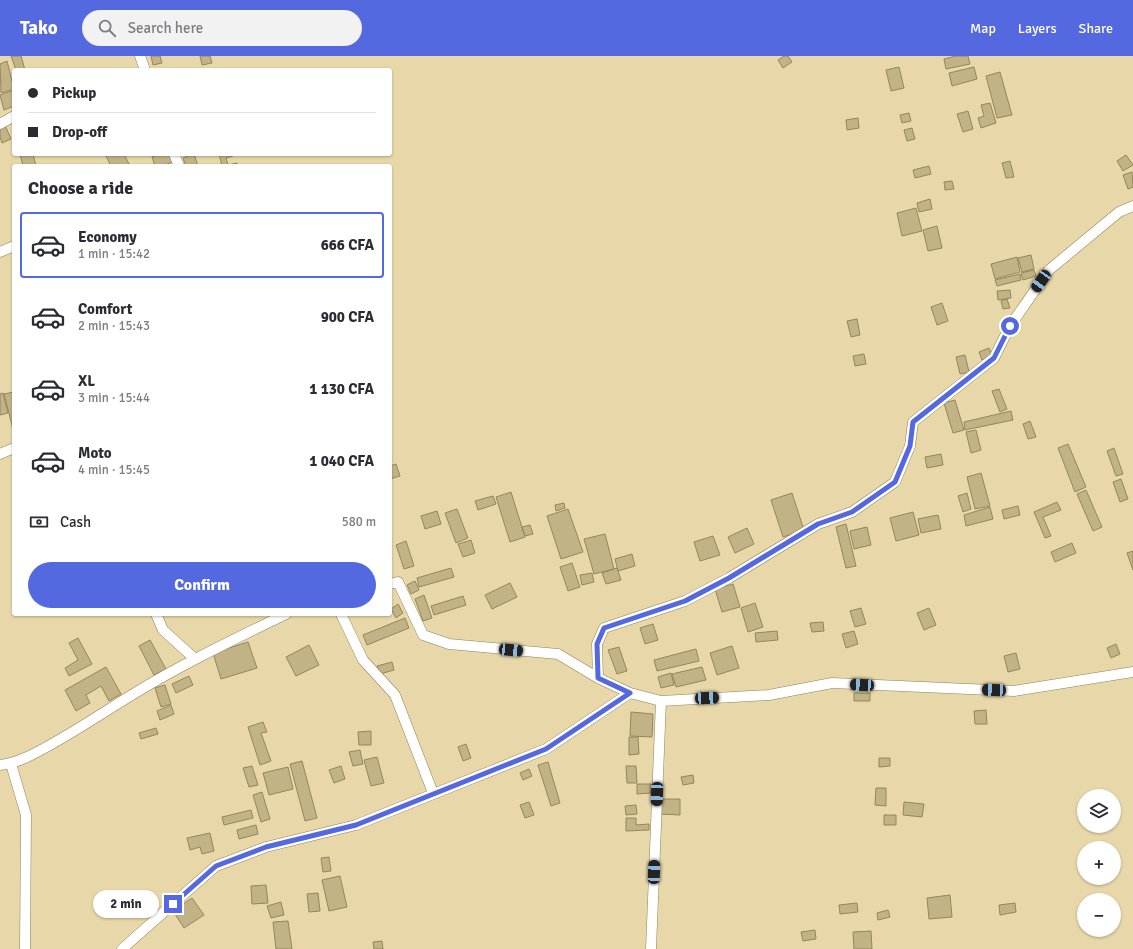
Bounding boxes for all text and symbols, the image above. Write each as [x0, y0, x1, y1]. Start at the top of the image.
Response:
search box [82, 10, 362, 46]
text: Tako [20, 16, 58, 40]
icon: search [96, 17, 118, 39]
text: Search here [128, 19, 203, 37]
text: Map [970, 20, 996, 37]
text: Layers [1018, 20, 1057, 37]
text: Share [1079, 20, 1113, 37]
text: Pickup [52, 84, 96, 102]
text: Drop-off [52, 123, 107, 141]
text: Choose a ride [28, 177, 133, 199]
icon: car [30, 227, 66, 263]
text: Economy [78, 228, 137, 246]
text: 666 CFA [321, 236, 374, 254]
text: 1 min · 15:42 [78, 246, 150, 262]
car [1029, 268, 1053, 294]
icon: car [30, 299, 66, 335]
text: Comfort [78, 300, 132, 318]
text: 900 CFA [321, 308, 374, 326]
route start [1001, 317, 1019, 335]
text: 2 min · 15:43 [78, 318, 150, 334]
icon: car [30, 371, 66, 407]
text: XL [78, 372, 95, 390]
text: 1 130 CFA [309, 380, 374, 398]
text: 3 min · 15:44 [78, 390, 150, 406]
icon: car [30, 443, 66, 479]
text: Moto [78, 444, 112, 462]
text: 1 040 CFA [309, 452, 374, 470]
text: 4 min · 15:45 [78, 462, 150, 478]
icon: cash [28, 511, 50, 533]
text: Cash [60, 513, 91, 531]
text: 580 m [342, 514, 376, 530]
button: Confirm [28, 562, 376, 608]
car [499, 643, 523, 657]
car [850, 678, 874, 692]
car [982, 684, 1006, 696]
car [695, 691, 719, 705]
car [651, 782, 663, 806]
map controls [1077, 789, 1121, 937]
button: layers [1077, 789, 1121, 833]
button: + [1077, 841, 1121, 885]
car [648, 860, 660, 884]
callout: 2 min [93, 890, 159, 918]
button: − [1077, 893, 1121, 937]
route end [164, 895, 182, 913]
text: 2 min [110, 896, 142, 912]

